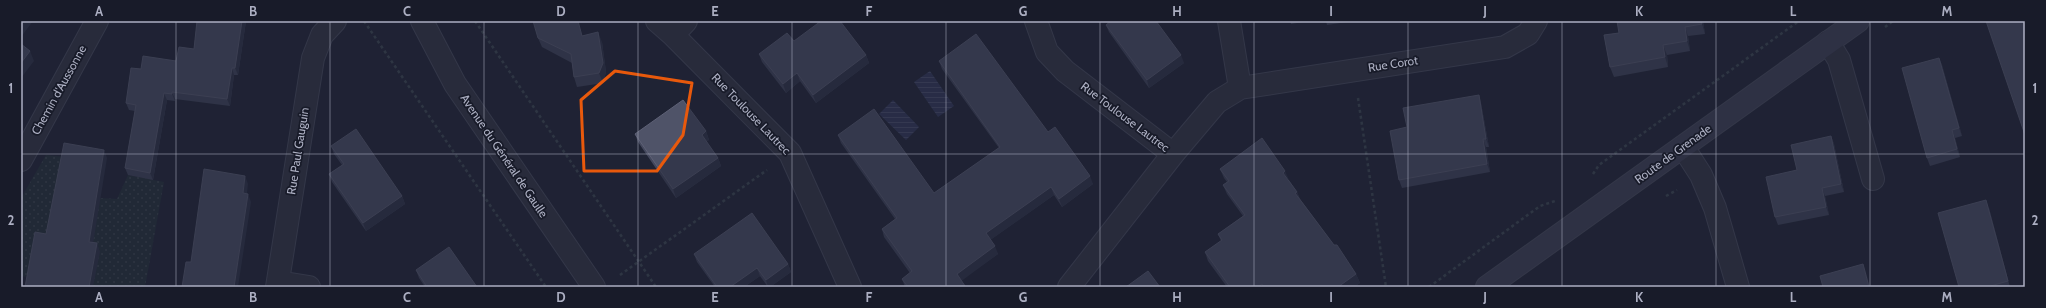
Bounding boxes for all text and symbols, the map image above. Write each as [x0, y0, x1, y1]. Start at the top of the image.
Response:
text: A [95, 3, 104, 19]
text: B [249, 3, 257, 19]
text: C [403, 3, 411, 19]
text: D [556, 3, 566, 19]
text: E [711, 3, 719, 19]
text: F [866, 3, 873, 19]
text: G [1019, 3, 1028, 19]
text: H [1172, 3, 1182, 19]
text: I [1329, 3, 1333, 19]
text: J [1482, 3, 1487, 19]
text: K [1635, 3, 1644, 19]
text: L [1790, 3, 1797, 19]
text: M [1942, 3, 1953, 19]
street label: Chemin d'Aussonne [28, 42, 89, 137]
street label: Rue Corot [1367, 52, 1419, 75]
street label: Rue Toulouse Lautrec [709, 70, 794, 158]
street label: Rue Toulouse Lautrec [1078, 78, 1173, 155]
text: 1 [9, 80, 13, 96]
text: 1 [2033, 80, 2037, 96]
street label: Avenue du Général de Gaulle [457, 91, 551, 220]
street label: Rue Paul Gauguin [283, 106, 312, 196]
street label: Route de Grenade [1631, 121, 1714, 186]
text: 2 [8, 212, 15, 228]
text: 2 [2032, 212, 2039, 228]
text: A [95, 289, 104, 305]
text: B [249, 289, 257, 305]
text: C [403, 289, 411, 305]
text: D [556, 289, 566, 305]
text: E [711, 289, 719, 305]
text: F [866, 289, 873, 305]
text: G [1019, 289, 1028, 305]
text: H [1172, 289, 1182, 305]
text: I [1329, 289, 1333, 305]
text: J [1482, 289, 1487, 305]
text: K [1635, 289, 1644, 305]
text: L [1790, 289, 1797, 305]
text: M [1942, 289, 1953, 305]

